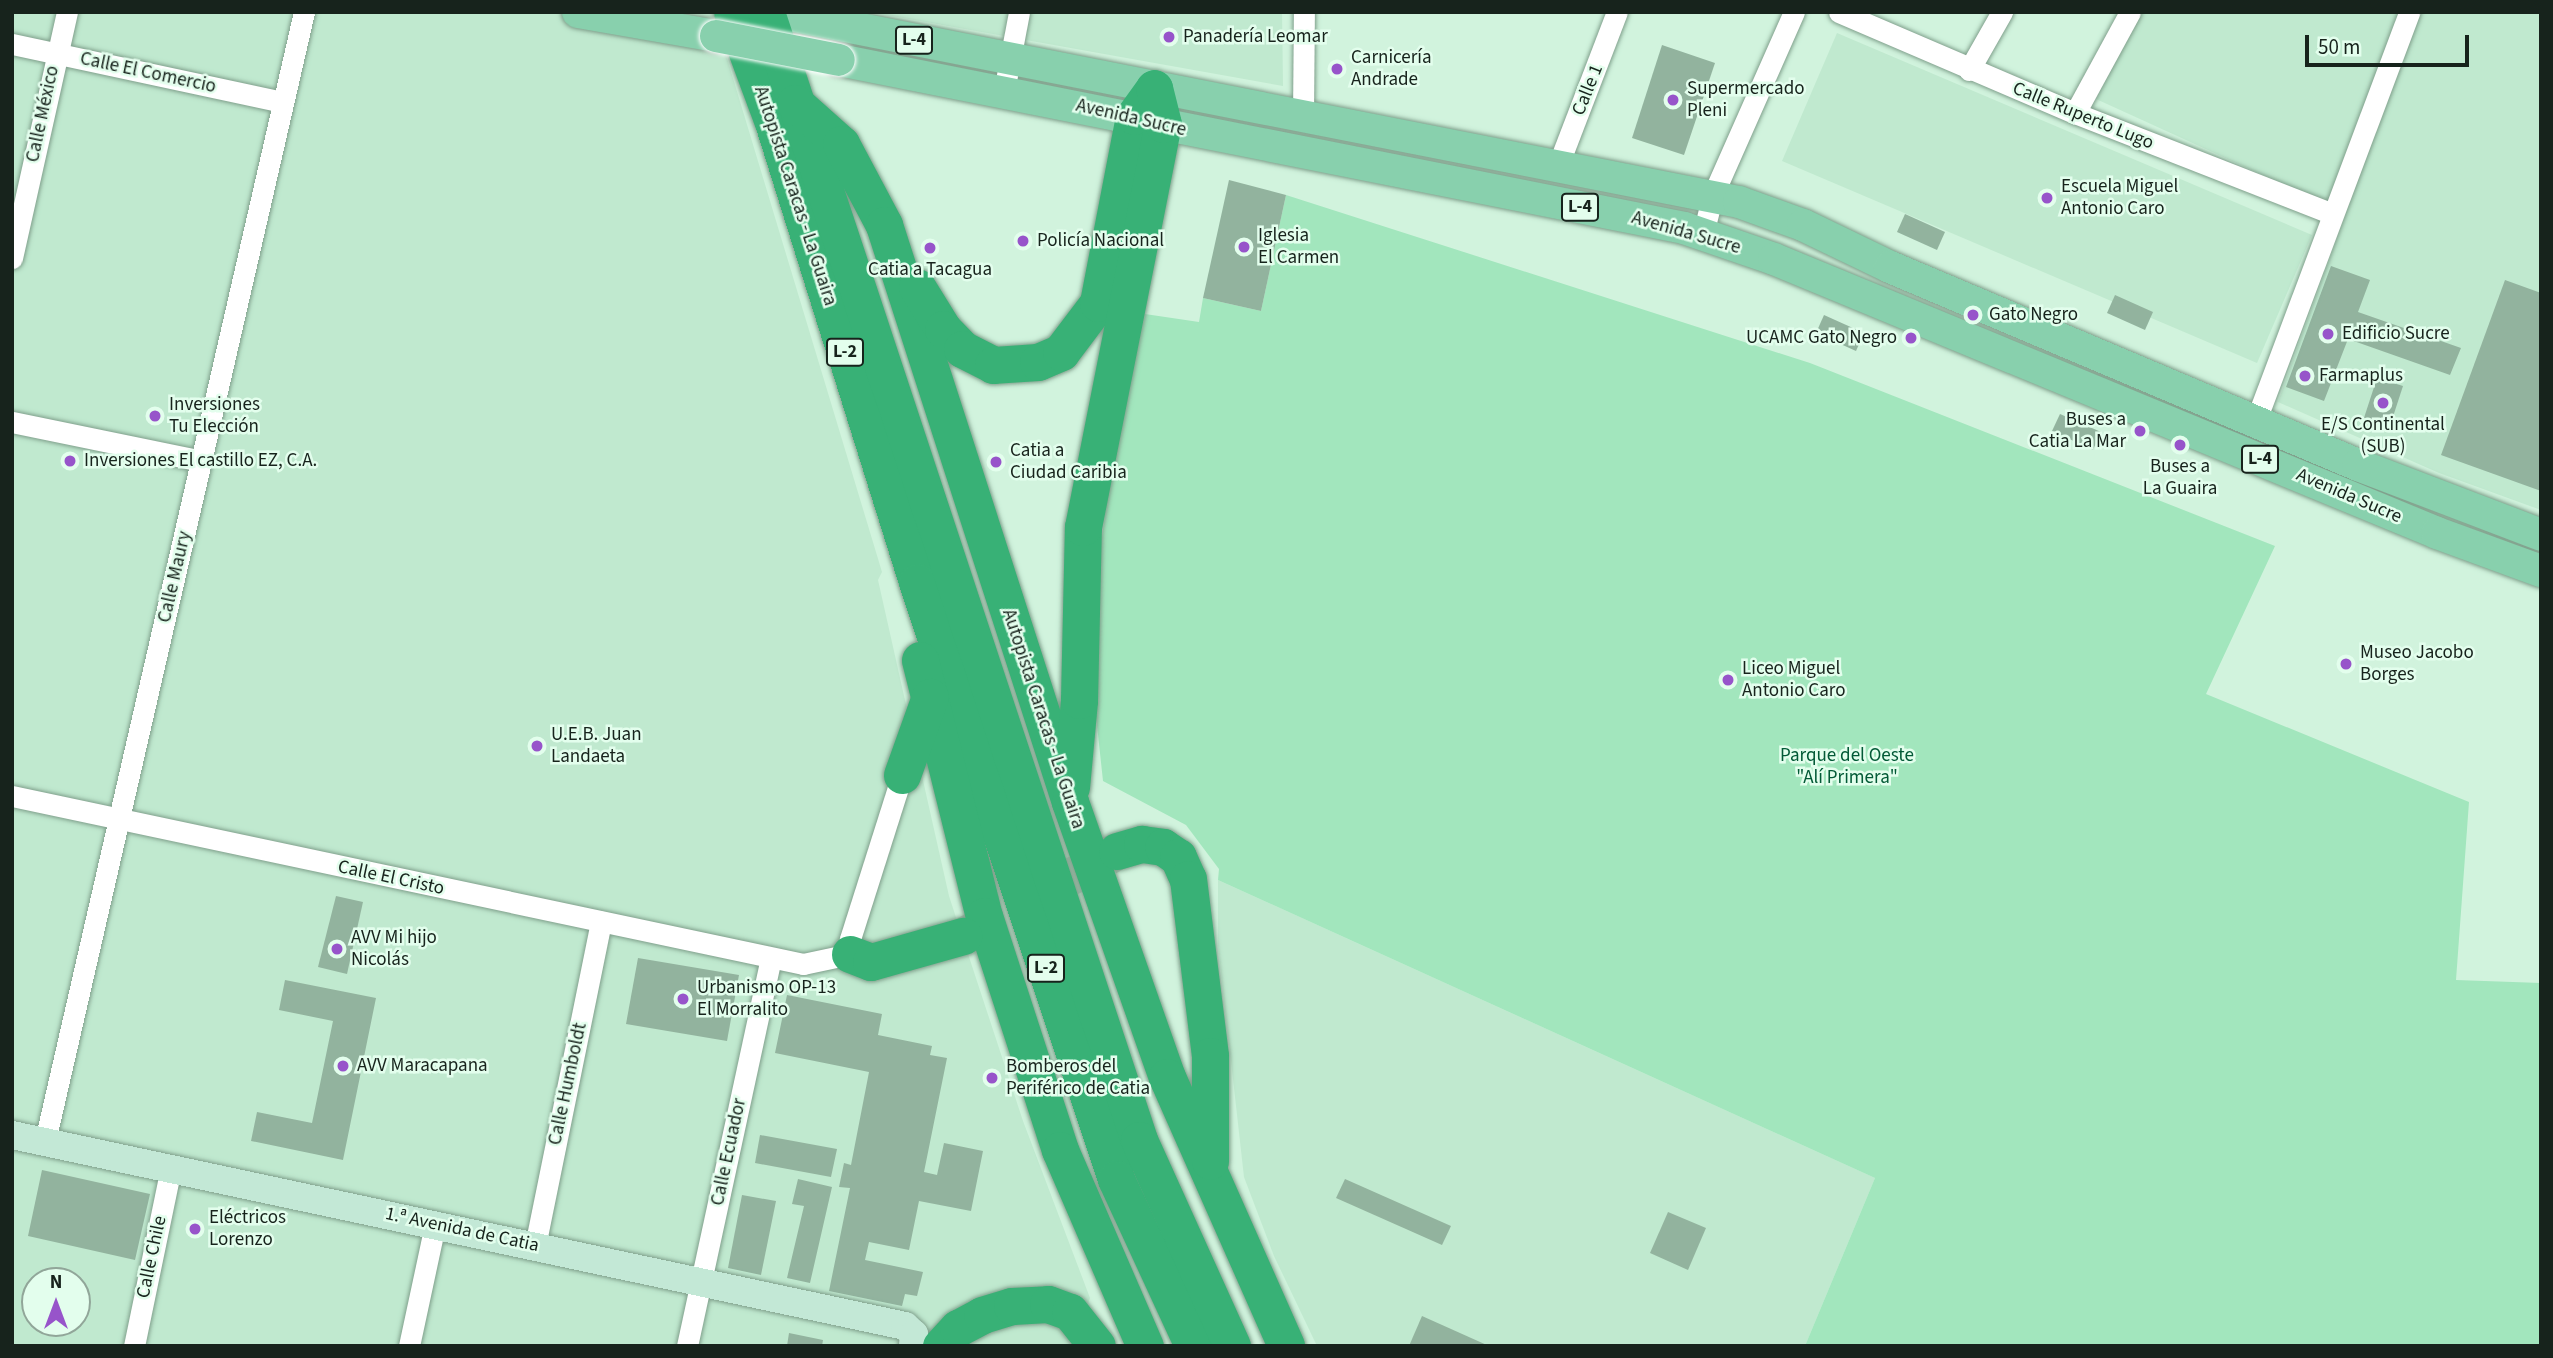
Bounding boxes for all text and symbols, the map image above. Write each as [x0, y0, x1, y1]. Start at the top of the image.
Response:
scale bar [2308, 21, 2472, 65]
road number: L-4 [895, 26, 933, 55]
place label: Panadería Leomar [1183, 26, 1328, 48]
marker: Panadería Leomar [1161, 29, 1177, 45]
text: 50 m [2318, 32, 2360, 62]
street label: Calle El Comercio [78, 47, 218, 99]
place label: Carnicería Andrade [1351, 47, 1432, 91]
marker: Carnicería Andrade [1329, 61, 1345, 77]
street label: Calle 1 [1568, 61, 1608, 119]
street label: Calle México [22, 64, 64, 164]
street label: Calle Ruperto Lugo [2009, 77, 2157, 155]
place label: Supermercado Pleni [1687, 78, 1805, 122]
street label: Autopista Caracas - La Guaira [749, 83, 841, 309]
marker: Supermercado Pleni [1665, 92, 1681, 108]
street label: Avenida Sucre [1074, 94, 1188, 142]
place label: Escuela Miguel Antonio Caro [2061, 176, 2178, 220]
marker: Escuela Miguel Antonio Caro [2039, 190, 2055, 206]
road number: L-4 [1561, 192, 1599, 222]
street label: Avenida Sucre [1629, 207, 1743, 259]
place label: Iglesia El Carmen [1258, 225, 1339, 269]
place label: Policía Nacional [1037, 230, 1164, 252]
marker: Policía Nacional [1015, 233, 1031, 249]
marker: Iglesia El Carmen [1236, 239, 1252, 255]
marker: Catia a Tacagua [922, 240, 938, 256]
place label: Catia a Tacagua [868, 259, 992, 281]
place label: Gato Negro [1989, 304, 2078, 326]
marker: Gato Negro [1963, 305, 1983, 325]
place label: Edificio Sucre [2342, 323, 2450, 345]
marker: Edificio Sucre [2320, 326, 2336, 342]
place label: UCAMC Gato Negro [1746, 327, 1897, 349]
marker: UCAMC Gato Negro [1903, 330, 1919, 346]
road number: L-2 [826, 338, 864, 366]
place label: Farmaplus [2319, 365, 2403, 387]
marker: Farmaplus [2297, 368, 2313, 384]
place label: Inversiones Tu Elección [169, 394, 260, 438]
marker: E/S Continental (SUB) [2375, 395, 2391, 411]
marker: Inversiones Tu Elección [147, 408, 163, 424]
place label: Buses a Catia La Mar [2029, 409, 2126, 453]
place label: E/S Continental (SUB) [2321, 414, 2445, 458]
marker: Buses a Catia La Mar [2132, 423, 2148, 439]
marker: Buses a La Guaira [2172, 437, 2188, 453]
place label: Catia a Ciudad Caribia [1010, 440, 1127, 484]
road number: L-4 [2241, 444, 2279, 474]
place label: Inversiones El castillo EZ, C.A. [84, 450, 317, 472]
marker: Inversiones El castillo EZ, C.A. [62, 453, 78, 469]
marker: Catia a Ciudad Caribia [988, 454, 1004, 470]
place label: Buses a La Guaira [2143, 456, 2217, 500]
street label: Avenida Sucre [2293, 464, 2405, 528]
street label: Calle Maury [153, 529, 197, 625]
street label: Autopista Caracas - La Guaira [997, 606, 1089, 832]
place label: Museo Jacobo Borges [2360, 642, 2474, 686]
marker: Museo Jacobo Borges [2338, 656, 2354, 672]
place label: Liceo Miguel Antonio Caro [1742, 658, 1845, 702]
marker: Liceo Miguel Antonio Caro [1720, 672, 1736, 688]
place label: U.E.B. Juan Landaeta [551, 724, 642, 768]
marker: U.E.B. Juan Landaeta [529, 738, 545, 754]
park label: Parque del Oeste "Alí Primera" [1780, 745, 1914, 789]
street label: Calle El Cristo [336, 856, 446, 900]
place label: AVV Mi hijo Nicolás [351, 927, 437, 971]
marker: AVV Mi hijo Nicolás [329, 941, 345, 957]
road number: L-2 [1027, 953, 1065, 982]
place label: Urbanismo OP-13 El Morralito [697, 977, 836, 1021]
marker: Urbanismo OP-13 El Morralito [675, 991, 691, 1007]
street label: Calle Humboldt [544, 1021, 592, 1147]
place label: AVV Maracapana [357, 1055, 488, 1077]
place label: Bomberos del Periférico de Catia [1006, 1056, 1150, 1100]
marker: AVV Maracapana [335, 1058, 351, 1074]
marker: Bomberos del Periférico de Catia [984, 1070, 1000, 1086]
street label: Calle Ecuador [706, 1096, 752, 1208]
street label: 1.ª Avenida de Catia [383, 1203, 541, 1257]
place label: Eléctricos Lorenzo [209, 1207, 286, 1251]
street label: Calle Chile [132, 1214, 172, 1300]
marker: Eléctricos Lorenzo [187, 1221, 203, 1237]
north arrow [21, 1267, 91, 1337]
text: N [50, 1269, 62, 1296]

